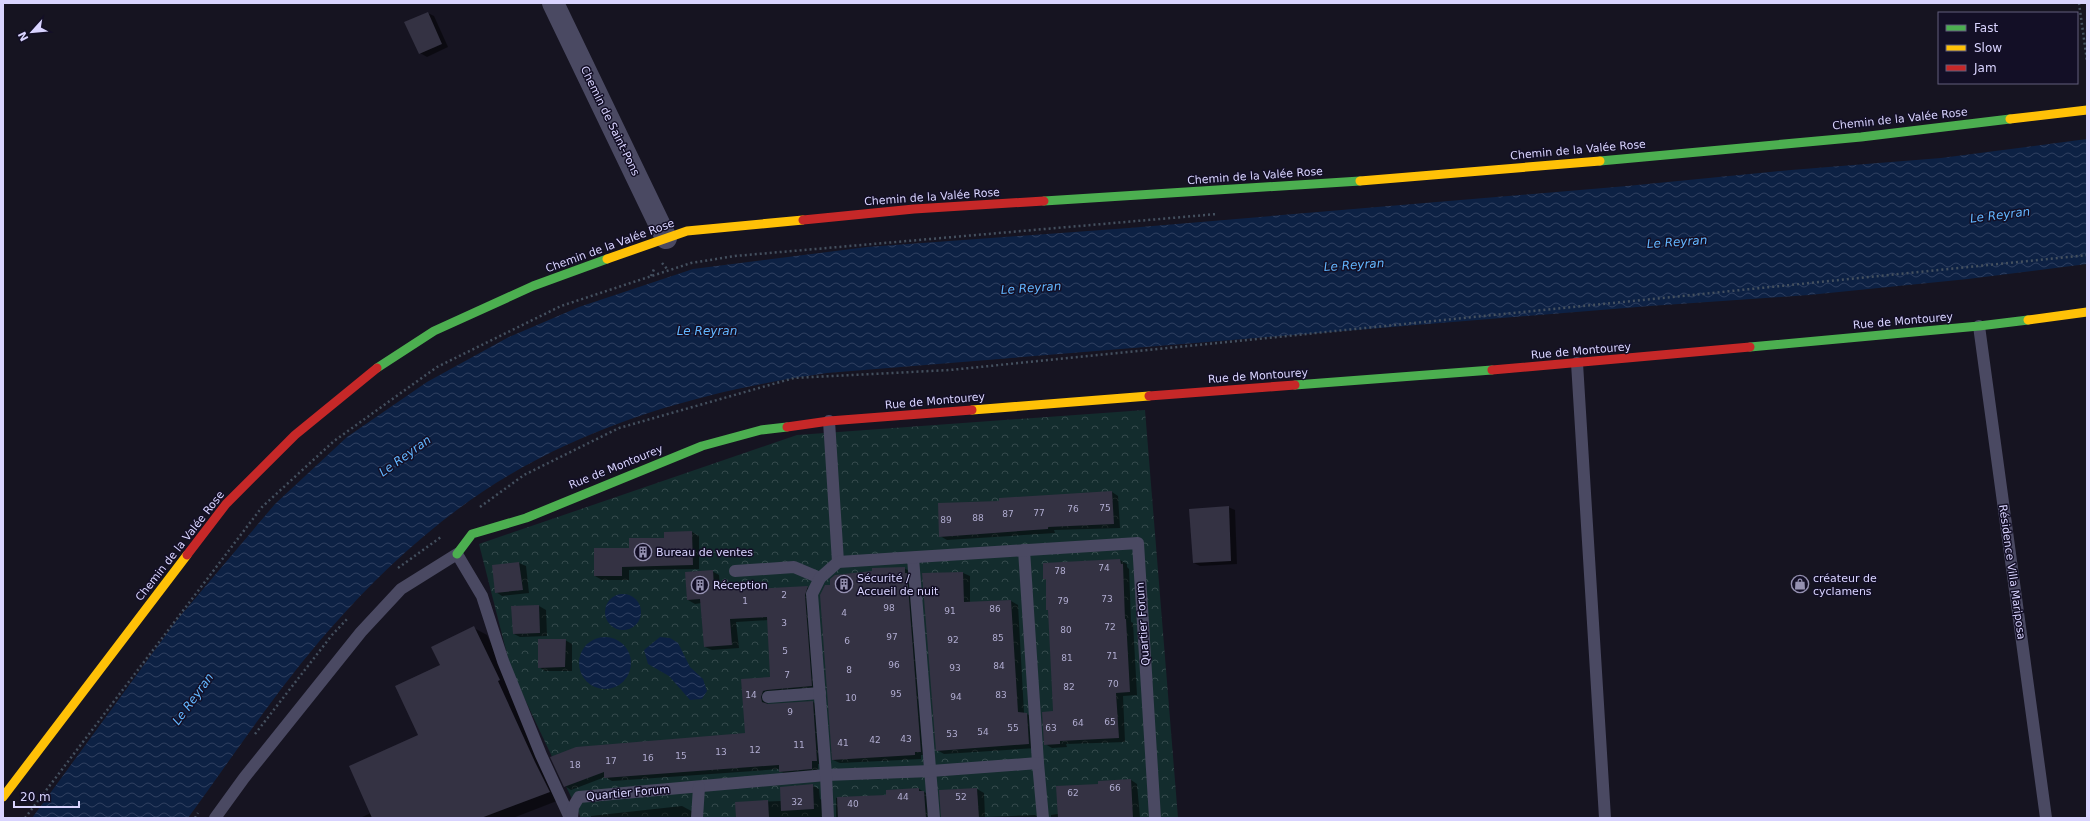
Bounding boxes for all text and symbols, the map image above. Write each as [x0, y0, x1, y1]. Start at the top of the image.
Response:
north arrow [12, 12, 52, 52]
legend [1938, 12, 2078, 84]
text: Fast [1974, 21, 1998, 35]
text: N [16, 29, 31, 43]
text: Slow [1974, 41, 2002, 55]
text: Jam [1973, 61, 1997, 75]
street label: Chemin de Saint-Pons [578, 64, 642, 178]
street label: Chemin de la Valée Rose [1832, 105, 1969, 133]
street label: Chemin de la Valée Rose [1510, 138, 1647, 162]
street label: Chemin de la Valée Rose [1187, 165, 1324, 187]
street label: Chemin de la Valée Rose [864, 186, 1001, 208]
water label: Le Reyran [1969, 204, 2031, 226]
street label: Chemin de la Valée Rose [544, 217, 676, 275]
water label: Le Reyran [1646, 233, 1708, 251]
water label: Le Reyran [1323, 256, 1385, 274]
water label: Le Reyran [1000, 279, 1062, 297]
street label: Rue de Montourey [1852, 310, 1954, 332]
water label: Le Reyran [677, 324, 737, 338]
street label: Rue de Montourey [1530, 340, 1632, 362]
street label: Rue de Montourey [1207, 366, 1309, 386]
street label: Rue de Montourey [884, 390, 986, 412]
water label: Le Reyran [376, 433, 434, 479]
street label: Rue de Montourey [567, 442, 665, 492]
street label: Chemin de la Valée Rose [133, 488, 227, 604]
house number: 75 [1099, 503, 1111, 513]
house number: 76 [1067, 504, 1079, 514]
street label: Résidence Villa Mariposa [1996, 504, 2028, 640]
house number: 77 [1033, 508, 1045, 518]
house number: 87 [1002, 509, 1014, 519]
house number: 88 [972, 513, 984, 523]
house number: 89 [940, 515, 952, 525]
building icon: Bureau de ventes [633, 542, 653, 562]
place label: Bureau de ventes [656, 546, 753, 559]
house number: 74 [1098, 563, 1110, 573]
house number: 78 [1054, 566, 1066, 576]
place label: Sécurité / Accueil de nuit [857, 572, 939, 598]
place label: créateur de cyclamens [1813, 572, 1877, 598]
building icon: Sécurité / Accueil de nuit [834, 574, 854, 594]
shop icon: créateur de cyclamens [1790, 574, 1810, 594]
building icon: Réception [690, 575, 710, 595]
place label: Réception [713, 579, 768, 592]
street label: Quartier Forum [1134, 582, 1152, 666]
house number: 2 [781, 590, 787, 600]
house number: 73 [1101, 594, 1113, 604]
house number: 1 [742, 596, 748, 606]
house number: 79 [1057, 596, 1069, 606]
house number: 98 [883, 603, 895, 613]
house number: 86 [989, 604, 1001, 614]
house number: 91 [944, 606, 956, 616]
house number: 4 [841, 608, 847, 618]
house number: 3 [781, 618, 787, 628]
house number: 72 [1104, 622, 1116, 632]
house number: 80 [1060, 625, 1072, 635]
house number: 97 [886, 632, 898, 642]
house number: 85 [992, 633, 1004, 643]
house number: 92 [947, 635, 959, 645]
house number: 6 [844, 636, 850, 646]
house number: 5 [782, 646, 788, 656]
house number: 71 [1106, 651, 1118, 661]
house number: 81 [1061, 653, 1073, 663]
house number: 96 [888, 660, 900, 670]
house number: 84 [993, 661, 1005, 671]
house number: 93 [949, 663, 961, 673]
house number: 8 [846, 665, 852, 675]
water label: Le Reyran [170, 670, 216, 728]
house number: 7 [784, 670, 790, 680]
house number: 70 [1107, 679, 1119, 689]
house number: 82 [1063, 682, 1075, 692]
house number: 95 [890, 689, 902, 699]
house number: 14 [745, 690, 757, 700]
house number: 83 [995, 690, 1007, 700]
house number: 94 [950, 692, 962, 702]
house number: 10 [845, 693, 857, 703]
house number: 9 [787, 707, 793, 717]
house number: 65 [1104, 717, 1116, 727]
house number: 64 [1072, 718, 1084, 728]
house number: 55 [1007, 723, 1019, 733]
house number: 63 [1045, 723, 1057, 733]
house number: 54 [977, 727, 989, 737]
house number: 53 [946, 729, 958, 739]
house number: 43 [900, 734, 912, 744]
house number: 42 [869, 735, 881, 745]
house number: 41 [837, 738, 849, 748]
house number: 11 [793, 740, 805, 750]
house number: 12 [749, 745, 761, 755]
house number: 13 [715, 747, 727, 757]
house number: 15 [675, 751, 687, 761]
house number: 16 [642, 753, 654, 763]
house number: 17 [605, 756, 617, 766]
house number: 18 [569, 760, 581, 770]
scale bar [14, 783, 79, 809]
street label: Quartier Forum [586, 783, 670, 803]
house number: 66 [1109, 783, 1121, 793]
house number: 62 [1067, 788, 1079, 798]
text: 20 m [20, 790, 51, 804]
house number: 44 [897, 792, 909, 802]
house number: 52 [955, 792, 967, 802]
house number: 32 [791, 797, 803, 807]
house number: 40 [847, 799, 859, 809]

